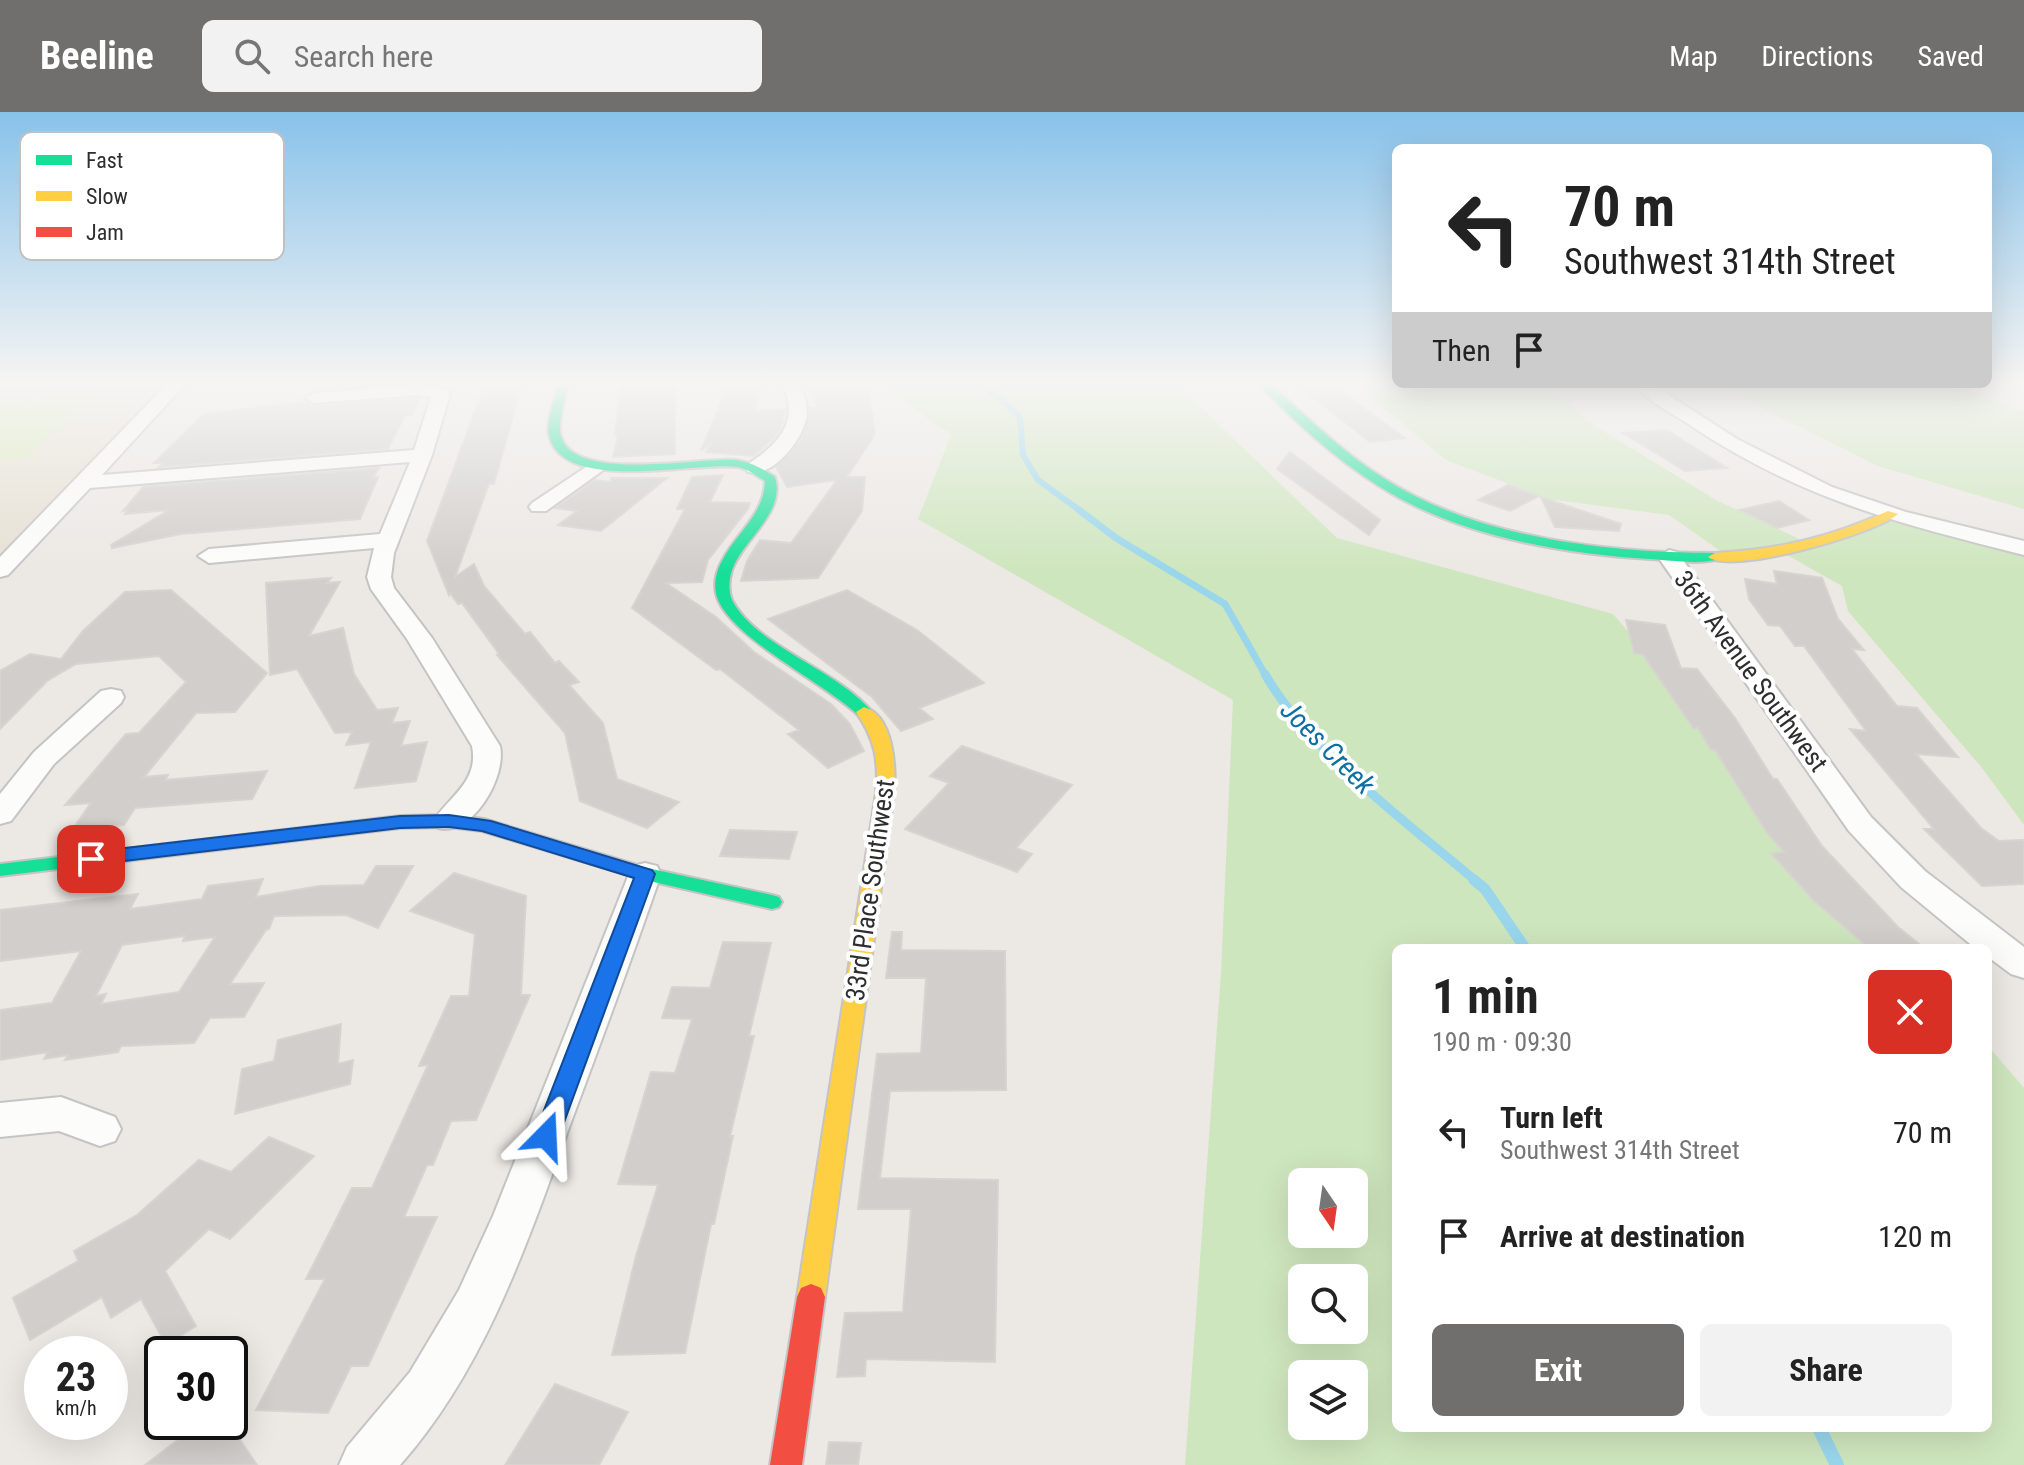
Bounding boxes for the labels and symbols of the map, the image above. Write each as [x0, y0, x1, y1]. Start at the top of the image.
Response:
legend [20, 132, 284, 260]
text: Fast [86, 148, 123, 173]
text: Slow [86, 184, 128, 209]
text: Jam [86, 220, 124, 245]
street label: 36th Avenue Southwest [1668, 565, 1834, 777]
water label: Joes Creek [1274, 693, 1382, 802]
street label: 33rd Place Southwest [840, 777, 900, 1003]
pin [57, 825, 125, 893]
position arrow [504, 1094, 588, 1178]
north arrow [1288, 1168, 1368, 1248]
speed limit sign: 30 [144, 1336, 248, 1440]

